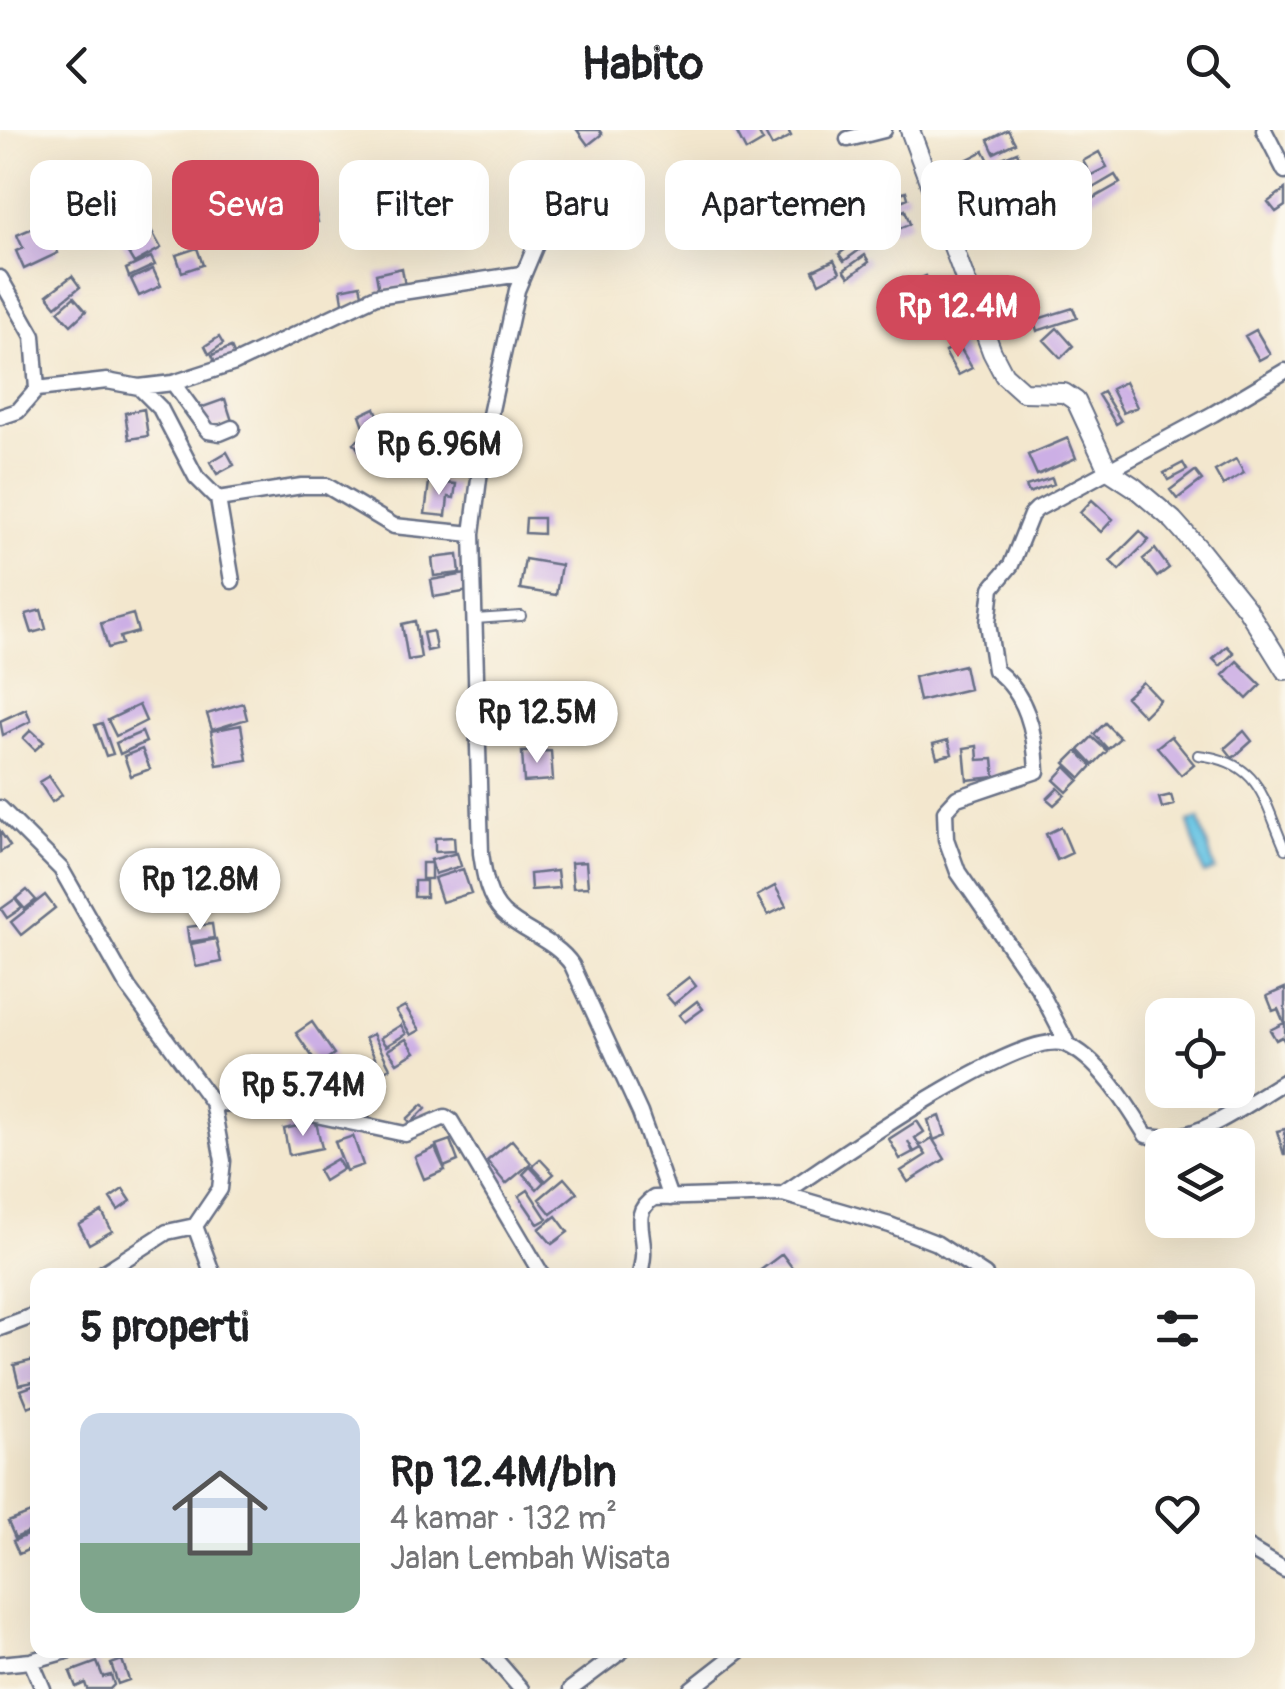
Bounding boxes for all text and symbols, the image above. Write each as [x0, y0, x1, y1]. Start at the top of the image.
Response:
text: Habito [582, 37, 703, 93]
icon: back [50, 38, 105, 93]
icon: search [1180, 38, 1235, 93]
chip: Beli [30, 160, 152, 250]
chip: Sewa [172, 160, 319, 250]
chip: Filter [339, 160, 489, 250]
chip: Baru [509, 160, 645, 250]
chip: Apartemen [665, 160, 901, 250]
chip: Rumah [921, 160, 1092, 250]
pin: Rp 12.4M [855, 275, 1061, 360]
text: Rp 12.4M [898, 287, 1018, 327]
pin: Rp 6.96M [336, 413, 542, 498]
text: Rp 6.96M [377, 425, 501, 465]
pin: Rp 12.5M [434, 681, 640, 766]
text: Rp 12.5M [478, 693, 596, 733]
pin: Rp 12.8M [97, 848, 303, 933]
text: Rp 12.8M [141, 860, 259, 900]
map controls [1145, 998, 1255, 1238]
button: locate [1145, 998, 1255, 1108]
pin: Rp 5.74M [200, 1054, 406, 1139]
text: Rp 5.74M [241, 1066, 365, 1106]
button: layers [1145, 1128, 1255, 1238]
icon: filters [1150, 1301, 1205, 1356]
text: 5 properti [80, 1302, 249, 1354]
text: Rp 12.4M/bln [390, 1447, 616, 1499]
icon: home [160, 1453, 280, 1573]
icon: heart [1150, 1486, 1205, 1541]
text: 4 kamar · 132 m² [390, 1499, 617, 1539]
text: Jalan Lembah Wisata [390, 1539, 670, 1579]

